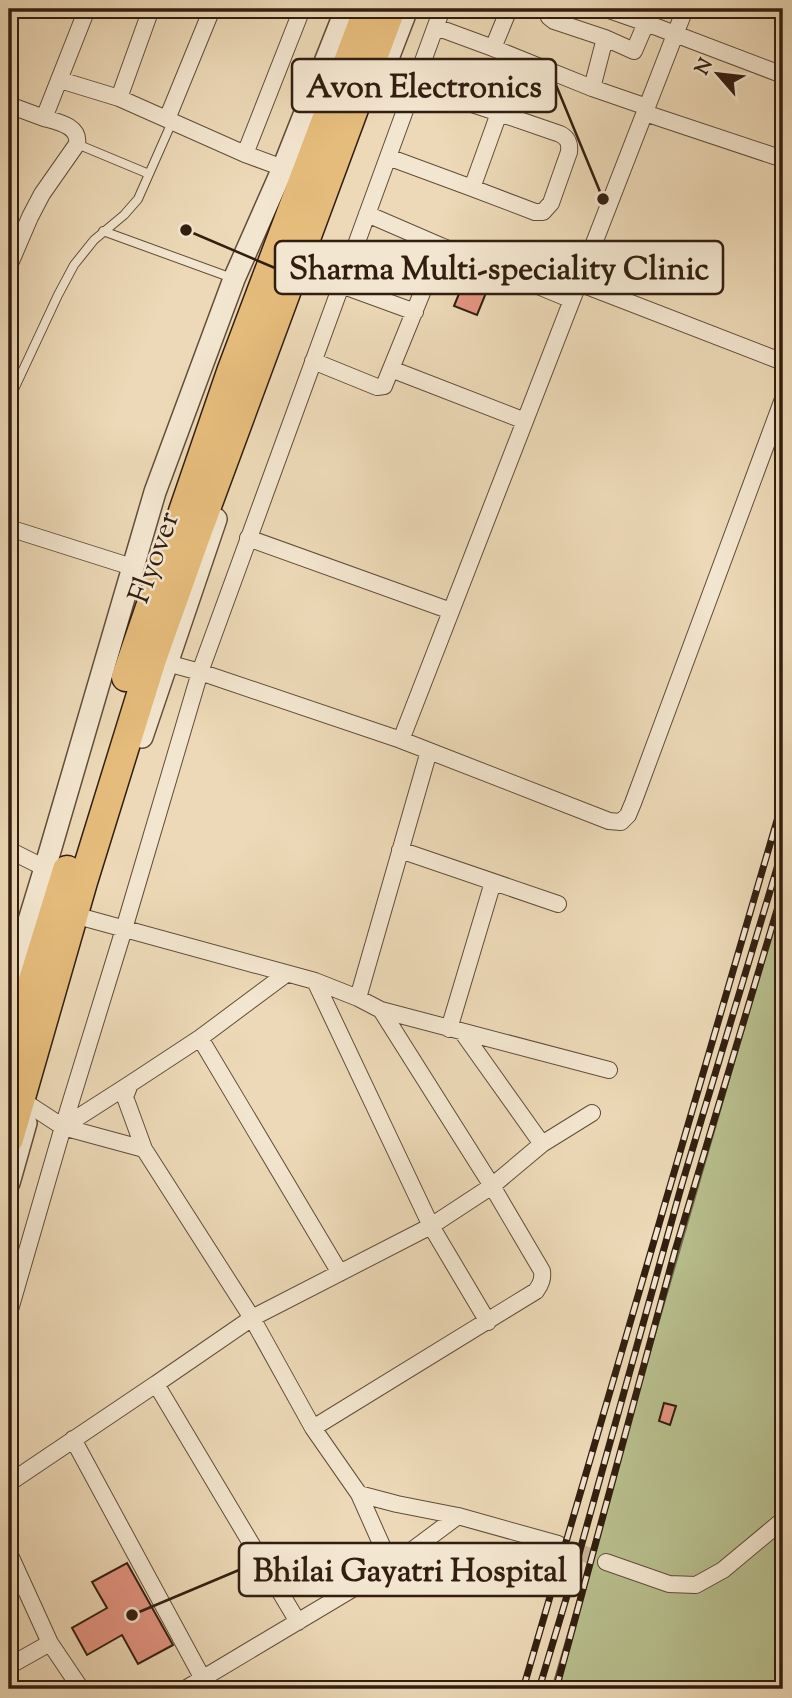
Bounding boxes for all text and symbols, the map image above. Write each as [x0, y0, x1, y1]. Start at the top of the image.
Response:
north arrow [684, 38, 754, 108]
text: N [690, 54, 721, 80]
callout: Avon Electronics [292, 59, 556, 112]
text: Avon Electronics [306, 66, 542, 112]
callout: Sharma Multi-speciality Clinic [275, 241, 723, 294]
text: Sharma Multi-speciality Clinic [289, 248, 710, 294]
street label: Flyover [119, 506, 192, 610]
callout: Bhilai Gayatri Hospital [239, 1543, 581, 1596]
text: Bhilai Gayatri Hospital [253, 1550, 567, 1596]

